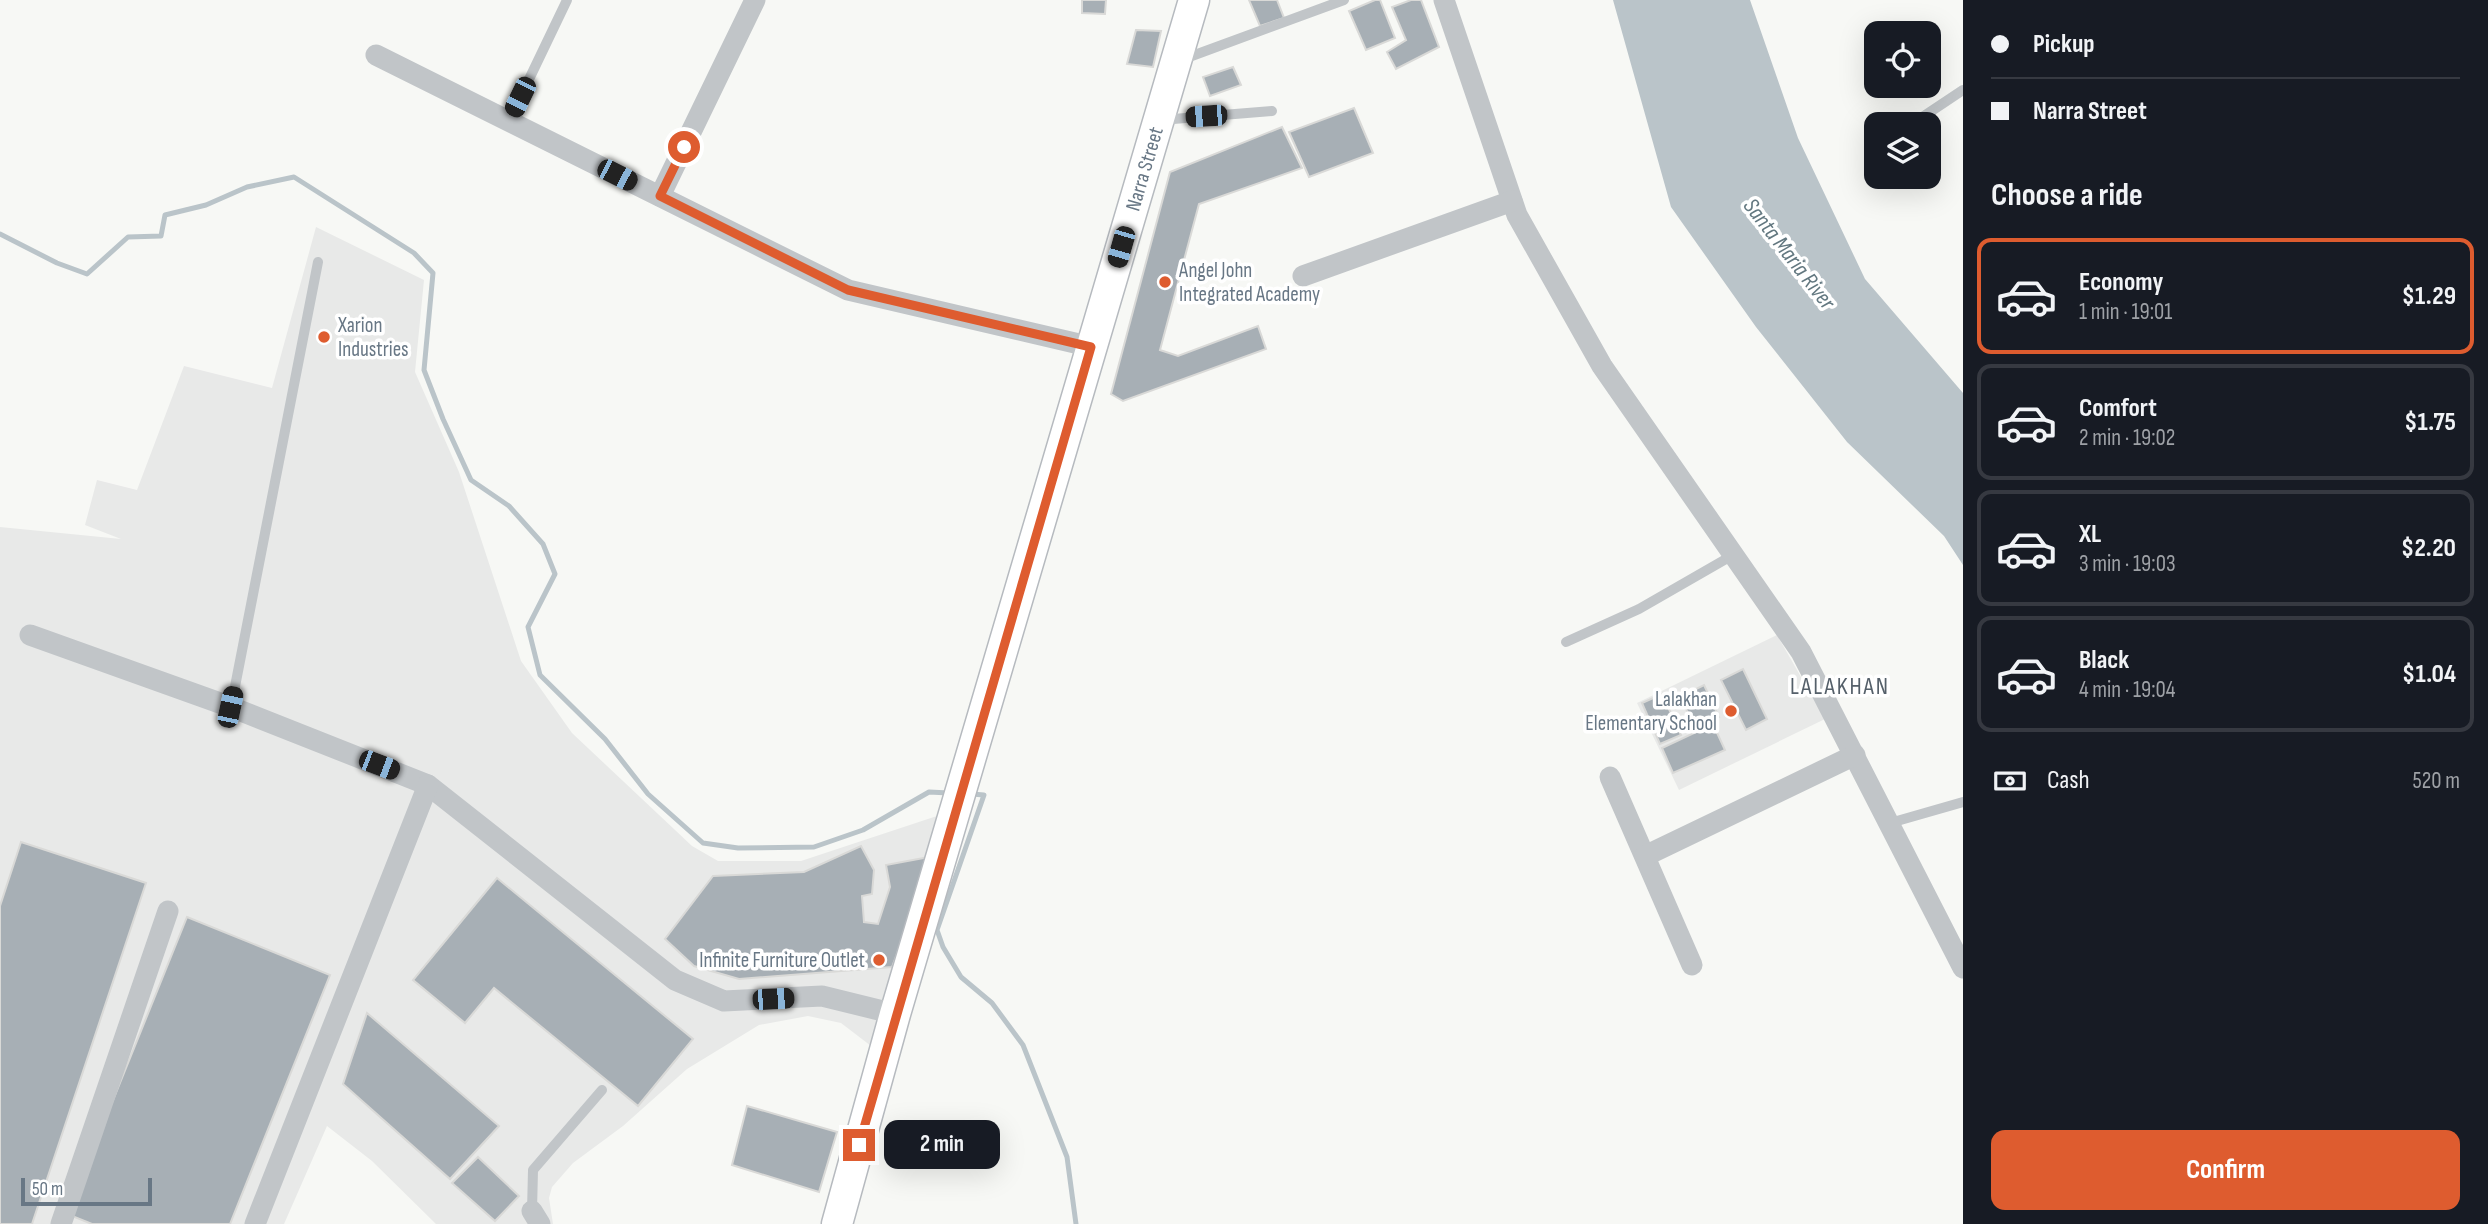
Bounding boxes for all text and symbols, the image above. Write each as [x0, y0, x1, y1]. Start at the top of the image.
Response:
map controls [1864, 21, 1941, 189]
button: locate [1864, 21, 1941, 98]
text: Pickup [2033, 29, 2095, 60]
car [502, 74, 539, 120]
text: Narra Street [2033, 96, 2147, 127]
car [1185, 104, 1228, 128]
button: layers [1864, 112, 1941, 189]
street label: Narra Street [1120, 124, 1168, 214]
route start [668, 131, 700, 163]
car [594, 156, 641, 194]
text: Choose a ride [1991, 176, 2143, 215]
water label: Santa Maria River [1737, 193, 1842, 316]
car [1106, 224, 1137, 270]
place label: Angel John Integrated Academy [1178, 258, 1320, 307]
icon: car [1995, 265, 2058, 328]
text: Economy [2079, 267, 2163, 298]
marker: Angel John Integrated Academy [1157, 274, 1173, 290]
text: $1.29 [2402, 281, 2456, 312]
text: 1 min · 19:01 [2079, 298, 2172, 326]
place label: Xarion Industries [337, 313, 409, 362]
marker: Xarion Industries [316, 329, 332, 345]
icon: car [1995, 391, 2058, 454]
text: Comfort [2079, 393, 2157, 424]
text: $1.75 [2404, 407, 2456, 438]
text: 2 min · 19:02 [2079, 424, 2175, 452]
icon: car [1995, 517, 2058, 580]
text: XL [2079, 519, 2101, 550]
text: $2.20 [2401, 533, 2456, 564]
text: 3 min · 19:03 [2079, 550, 2176, 578]
icon: car [1995, 643, 2058, 706]
text: Black [2079, 645, 2129, 676]
text: $1.04 [2402, 659, 2456, 690]
district label: LALAKHAN [1790, 672, 1890, 701]
text: 4 min · 19:04 [2079, 676, 2176, 704]
car [216, 684, 245, 730]
place label: Lalakhan Elementary School [1585, 687, 1717, 736]
marker: Lalakhan Elementary School [1723, 703, 1739, 719]
car [356, 748, 403, 782]
icon: cash [1991, 762, 2029, 800]
text: Cash [2047, 765, 2090, 796]
text: 520 m [2413, 767, 2460, 795]
place label: Infinite Furniture Outlet [699, 948, 865, 973]
marker: Infinite Furniture Outlet [871, 952, 887, 968]
car [752, 987, 795, 1011]
callout: 2 min [884, 1120, 999, 1170]
route end [843, 1129, 875, 1161]
text: 2 min [920, 1130, 964, 1158]
button: Confirm [1991, 1130, 2460, 1210]
scale bar [21, 1175, 152, 1207]
text: 50 m [32, 1178, 63, 1201]

